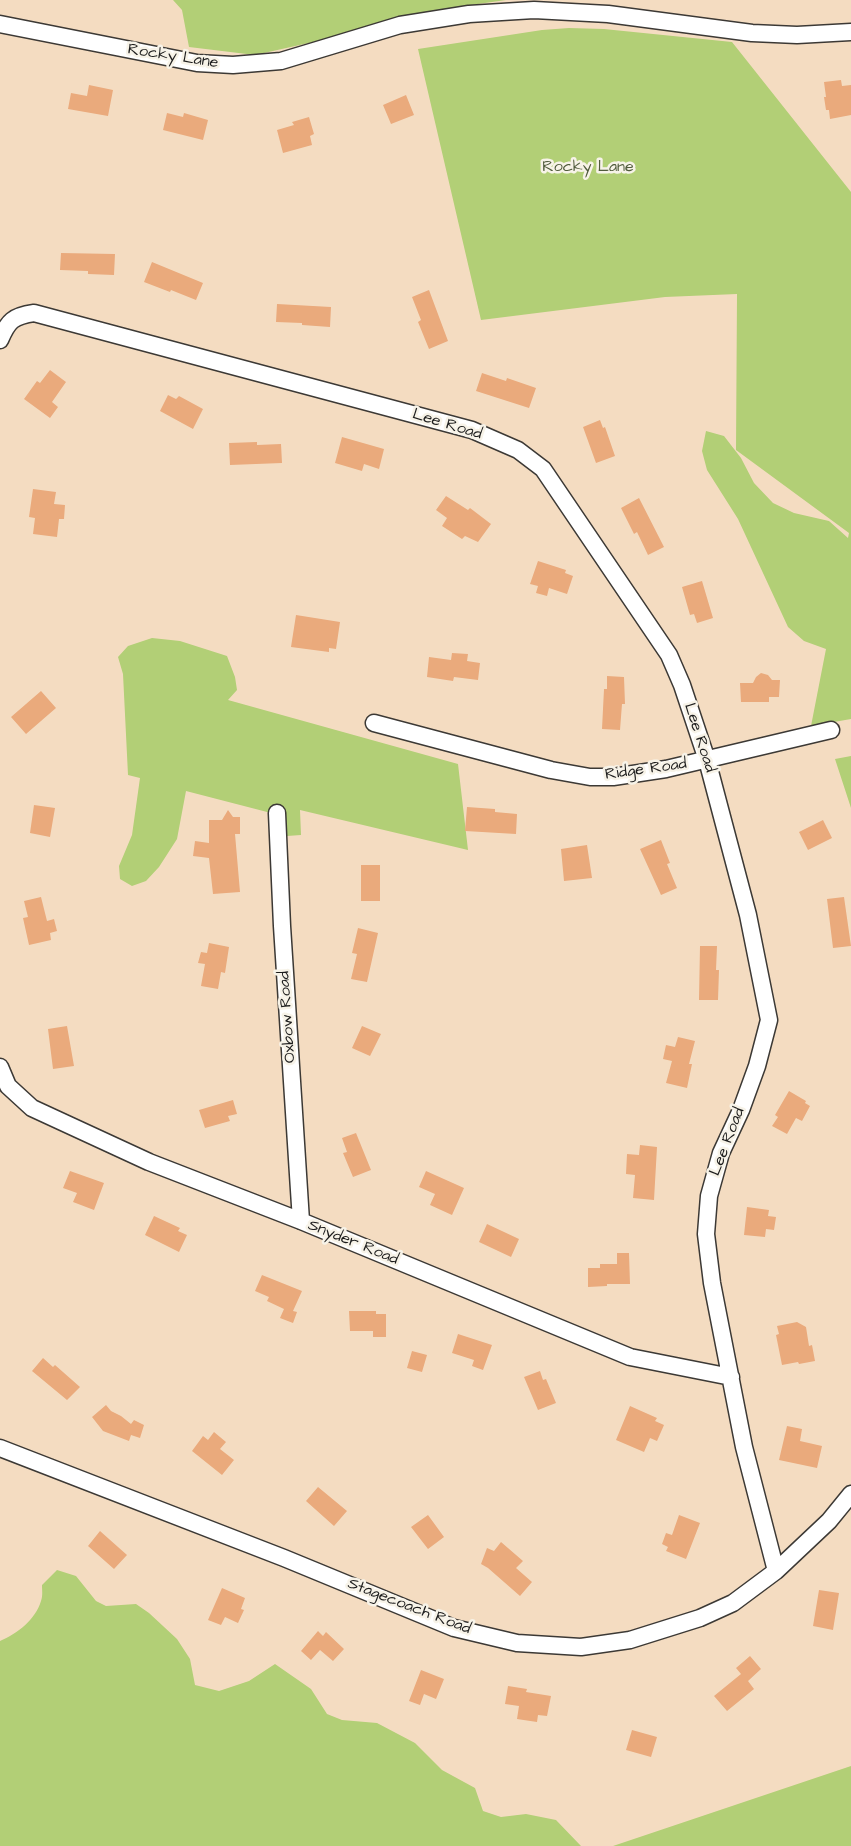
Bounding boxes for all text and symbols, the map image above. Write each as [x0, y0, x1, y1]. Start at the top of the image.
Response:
street label: Rocky Lane [126, 40, 220, 74]
park label: Rocky Lane [542, 158, 634, 178]
street label: Lee Road [410, 405, 484, 445]
street label: Lee Road [679, 701, 719, 775]
street label: Ridge Road [604, 755, 688, 785]
street label: Oxbow Road [275, 970, 301, 1064]
street label: Lee Road [706, 1105, 750, 1179]
street label: Snyder Road [305, 1216, 401, 1270]
street label: Stagecoach Road [345, 1575, 473, 1639]

